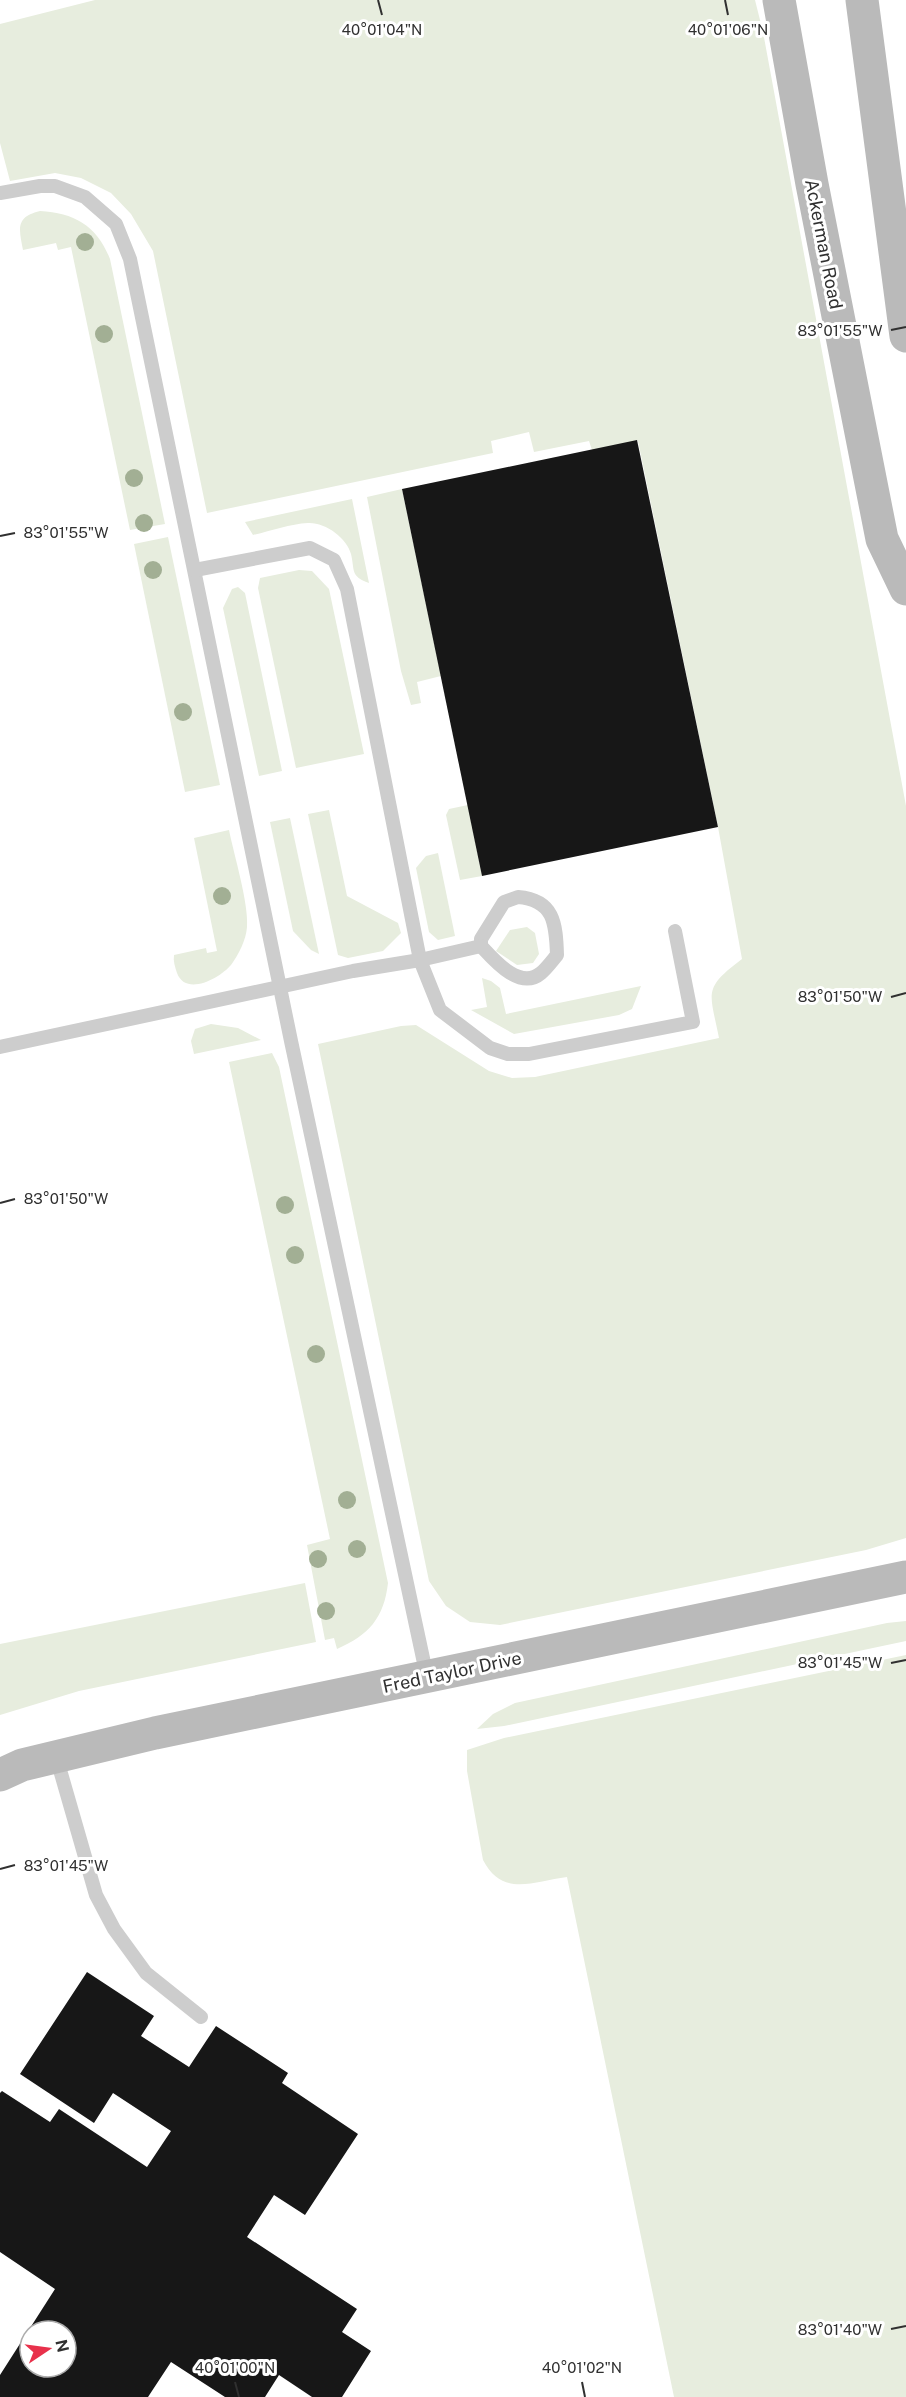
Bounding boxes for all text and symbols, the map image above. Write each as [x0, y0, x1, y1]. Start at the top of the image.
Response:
text: 40°01'04"N [342, 21, 422, 38]
text: 40°01'06"N [688, 21, 768, 38]
street label: Ackerman Road [801, 177, 847, 311]
text: 83°01'55"W [798, 322, 882, 339]
text: 83°01'55"W [24, 524, 108, 541]
text: 83°01'50"W [798, 988, 882, 1005]
text: 83°01'50"W [24, 1190, 108, 1207]
street label: Fred Taylor Drive [381, 1647, 523, 1697]
text: 83°01'45"W [798, 1654, 882, 1671]
text: 83°01'45"W [24, 1857, 108, 1874]
north arrow [18, 2319, 78, 2379]
text: 83°01'40"W [798, 2321, 882, 2338]
text: N [51, 2338, 73, 2354]
text: 40°01'00"N [195, 2359, 275, 2376]
text: 40°01'02"N [542, 2359, 622, 2376]

